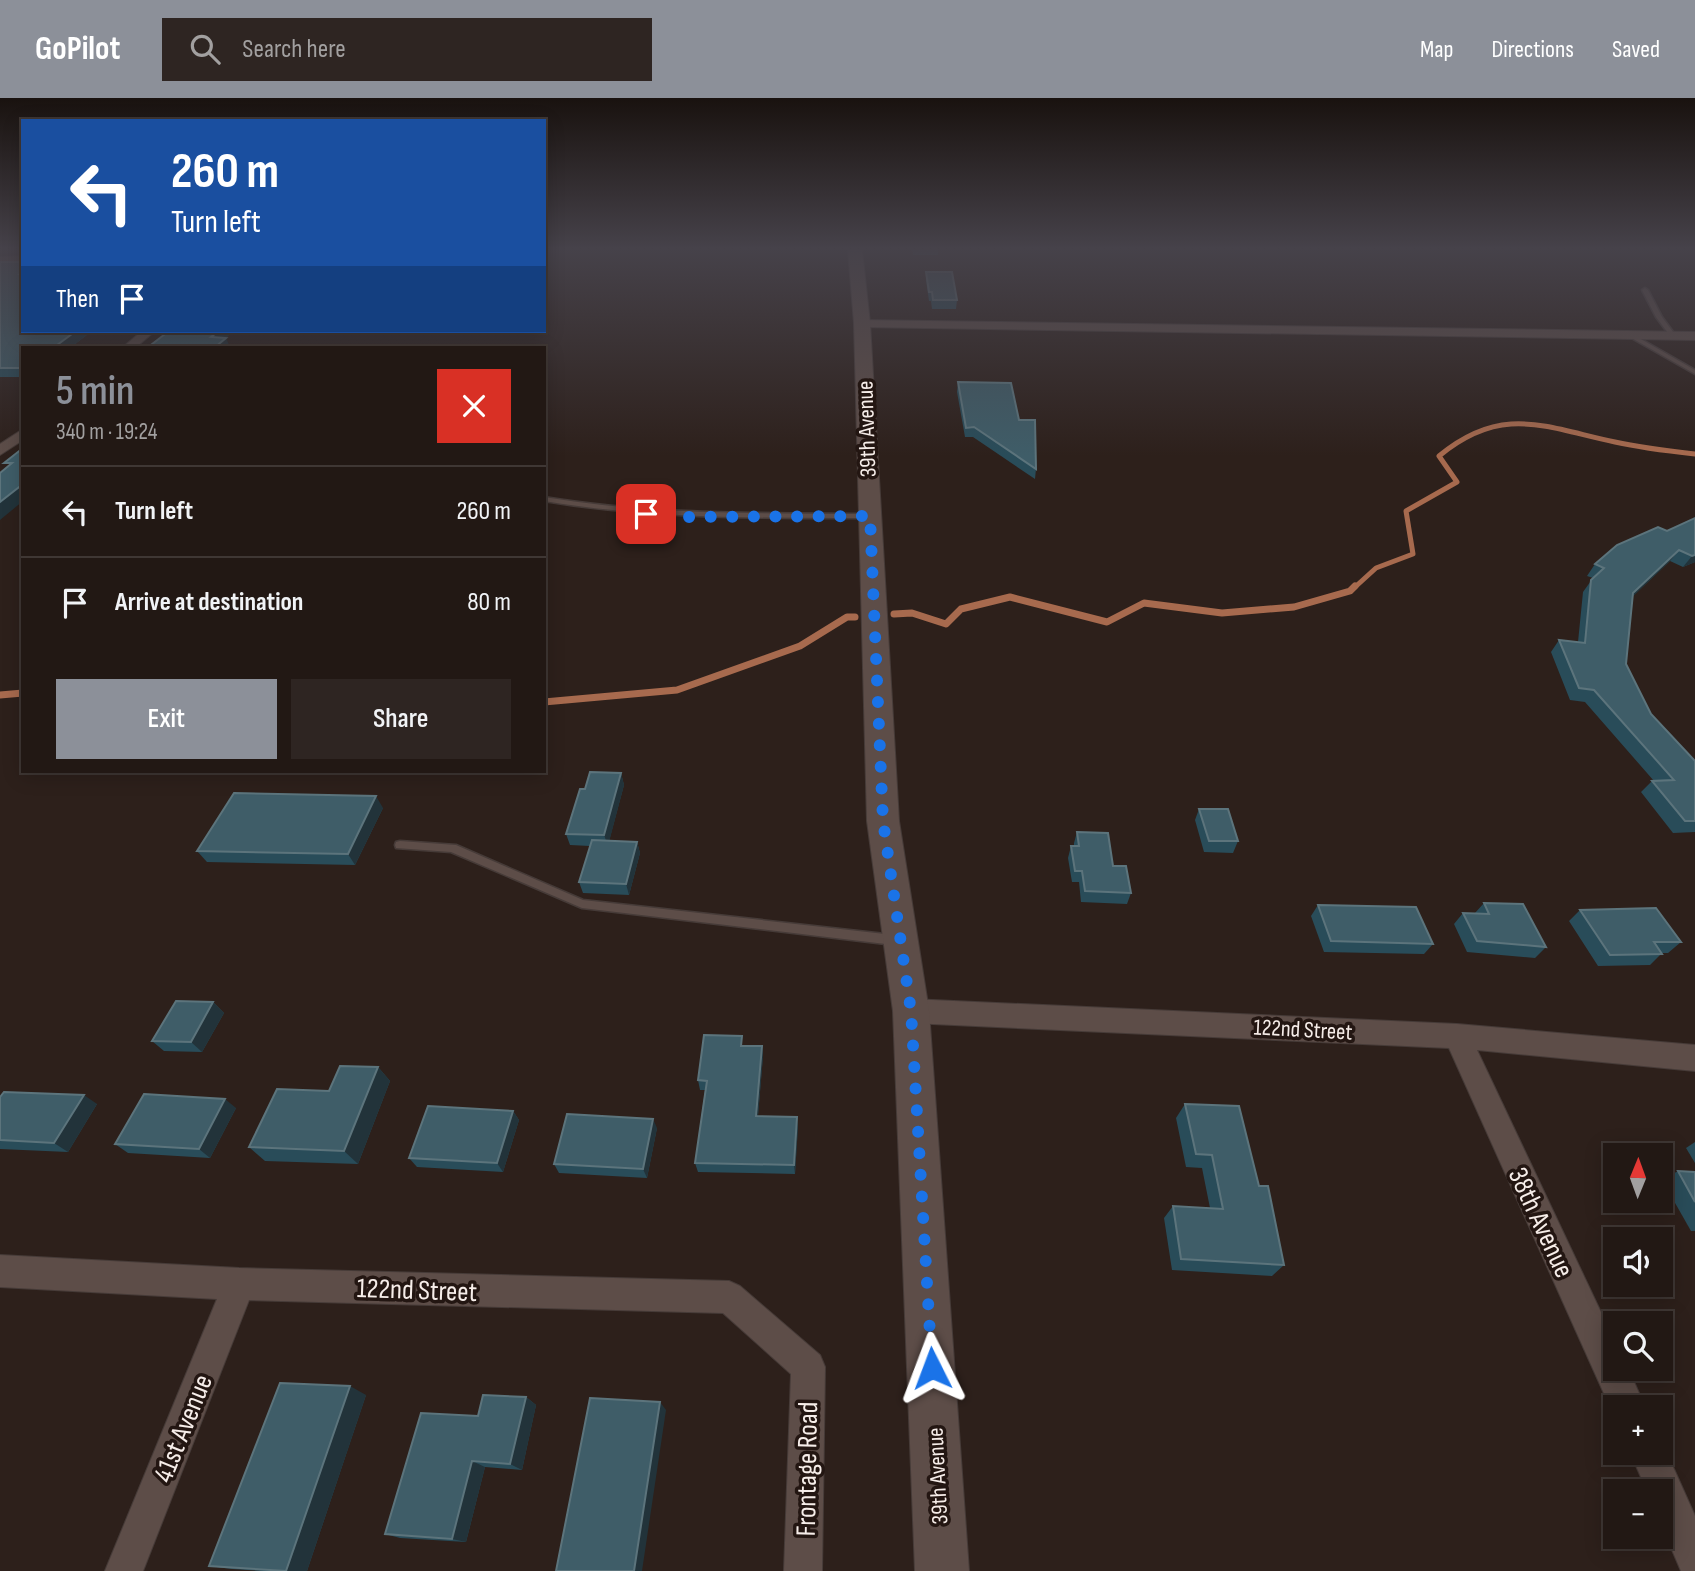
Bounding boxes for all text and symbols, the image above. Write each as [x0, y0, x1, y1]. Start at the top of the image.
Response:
search box [162, 18, 652, 81]
text: GoPilot [35, 29, 120, 69]
icon: search [186, 30, 224, 68]
text: Search here [242, 34, 346, 65]
text: Map [1420, 35, 1453, 64]
text: Directions [1491, 35, 1574, 64]
text: Saved [1612, 35, 1660, 64]
text: 260 m [171, 143, 279, 202]
icon: left [56, 147, 147, 238]
text: Turn left [171, 203, 261, 242]
icon: arrive [113, 280, 151, 318]
text: Then [56, 284, 99, 315]
text: 5 min [56, 366, 134, 417]
button: close [437, 369, 511, 443]
street label: 39th Avenue [851, 380, 883, 478]
text: 340 m · 19:24 [56, 418, 157, 446]
pin [616, 484, 676, 544]
icon: left [56, 493, 94, 531]
icon: arrive [627, 495, 665, 533]
text: Turn left [115, 496, 193, 527]
text: 260 m [456, 496, 511, 527]
icon: arrive [56, 584, 94, 622]
text: Arrive at destination [115, 587, 303, 618]
text: 80 m [467, 587, 511, 618]
button: Exit [56, 679, 277, 759]
button: Share [291, 679, 511, 759]
street label: 122nd Street [1253, 1013, 1353, 1047]
north arrow [1603, 1143, 1673, 1213]
map controls [1603, 1143, 1673, 1549]
street label: 38th Avenue [1501, 1162, 1580, 1283]
button: sound [1603, 1227, 1673, 1297]
street label: 122nd Street [356, 1272, 478, 1309]
button: search [1603, 1311, 1673, 1381]
position arrow [895, 1331, 969, 1405]
street label: 41st Avenue [147, 1370, 220, 1487]
button: + [1603, 1395, 1673, 1465]
street label: Frontage Road [790, 1401, 825, 1537]
street label: 39th Avenue [921, 1427, 955, 1525]
button: − [1603, 1479, 1673, 1549]

